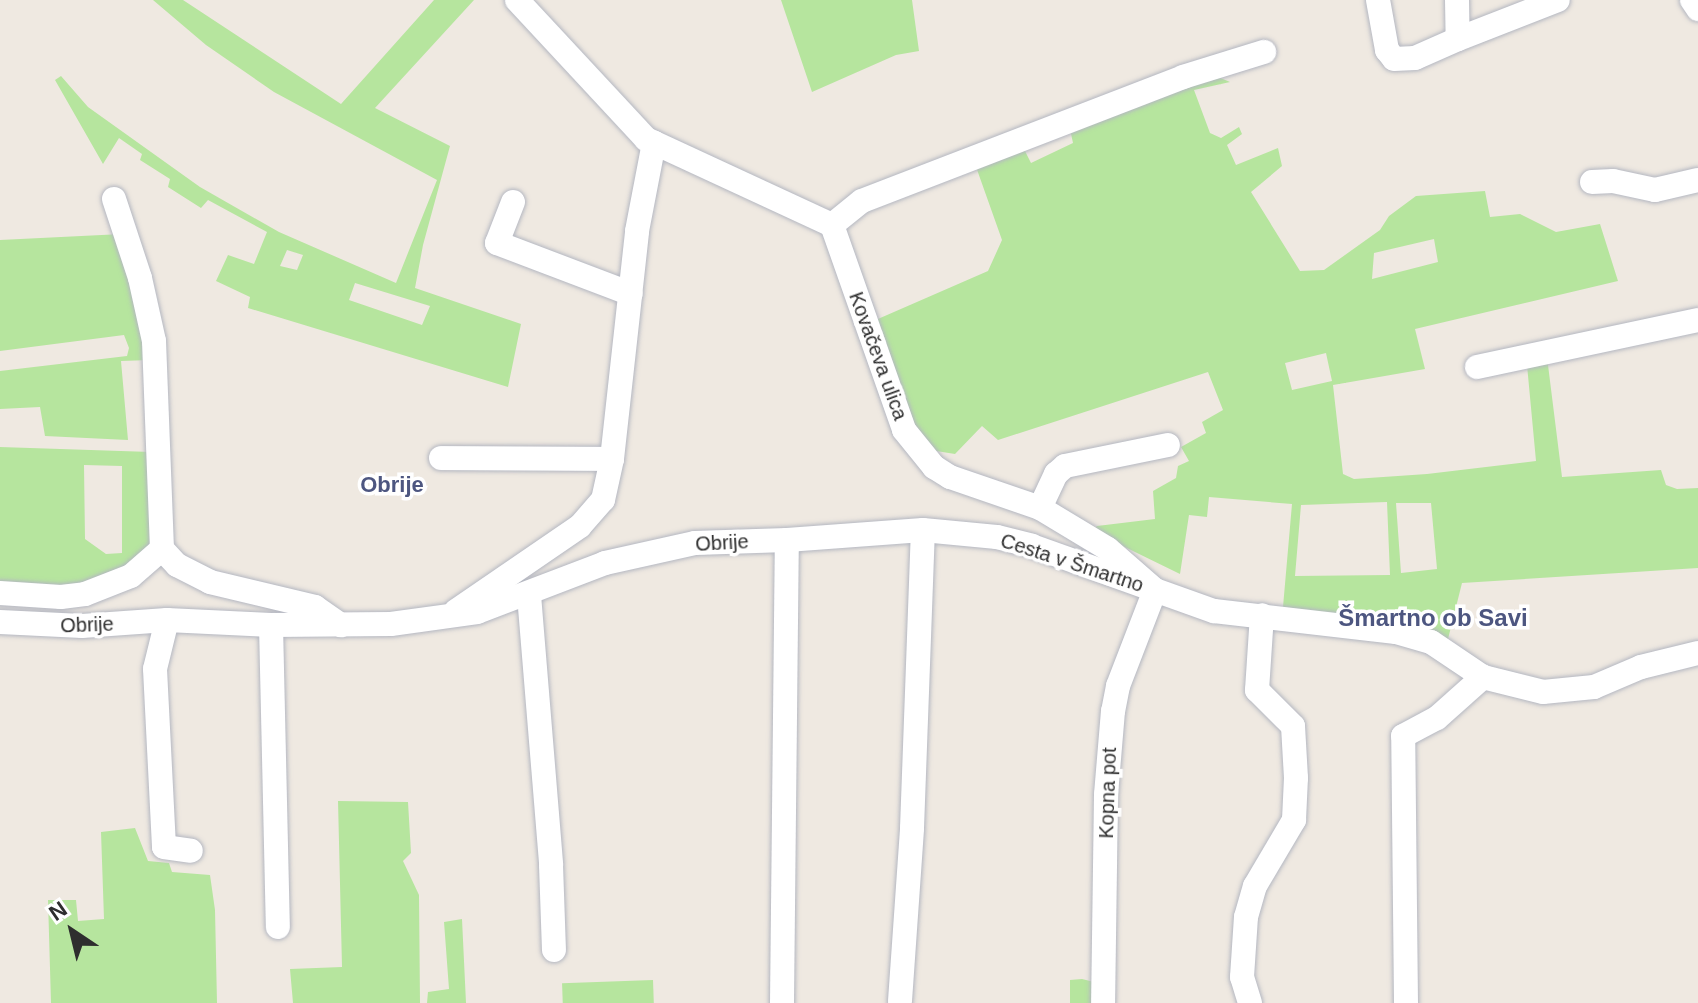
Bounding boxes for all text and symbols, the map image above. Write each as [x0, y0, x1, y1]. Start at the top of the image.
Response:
street label: Kovačeva ulica [844, 289, 912, 423]
district label: Obrije [360, 472, 424, 498]
street label: Cesta v Šmartno [997, 529, 1147, 597]
street label: Obrije [695, 530, 749, 556]
district label: Šmartno ob Savi [1338, 604, 1528, 632]
street label: Obrije [60, 612, 114, 638]
street label: Kopna pot [1094, 747, 1122, 839]
north arrow [32, 891, 112, 971]
text: N [44, 896, 72, 926]

